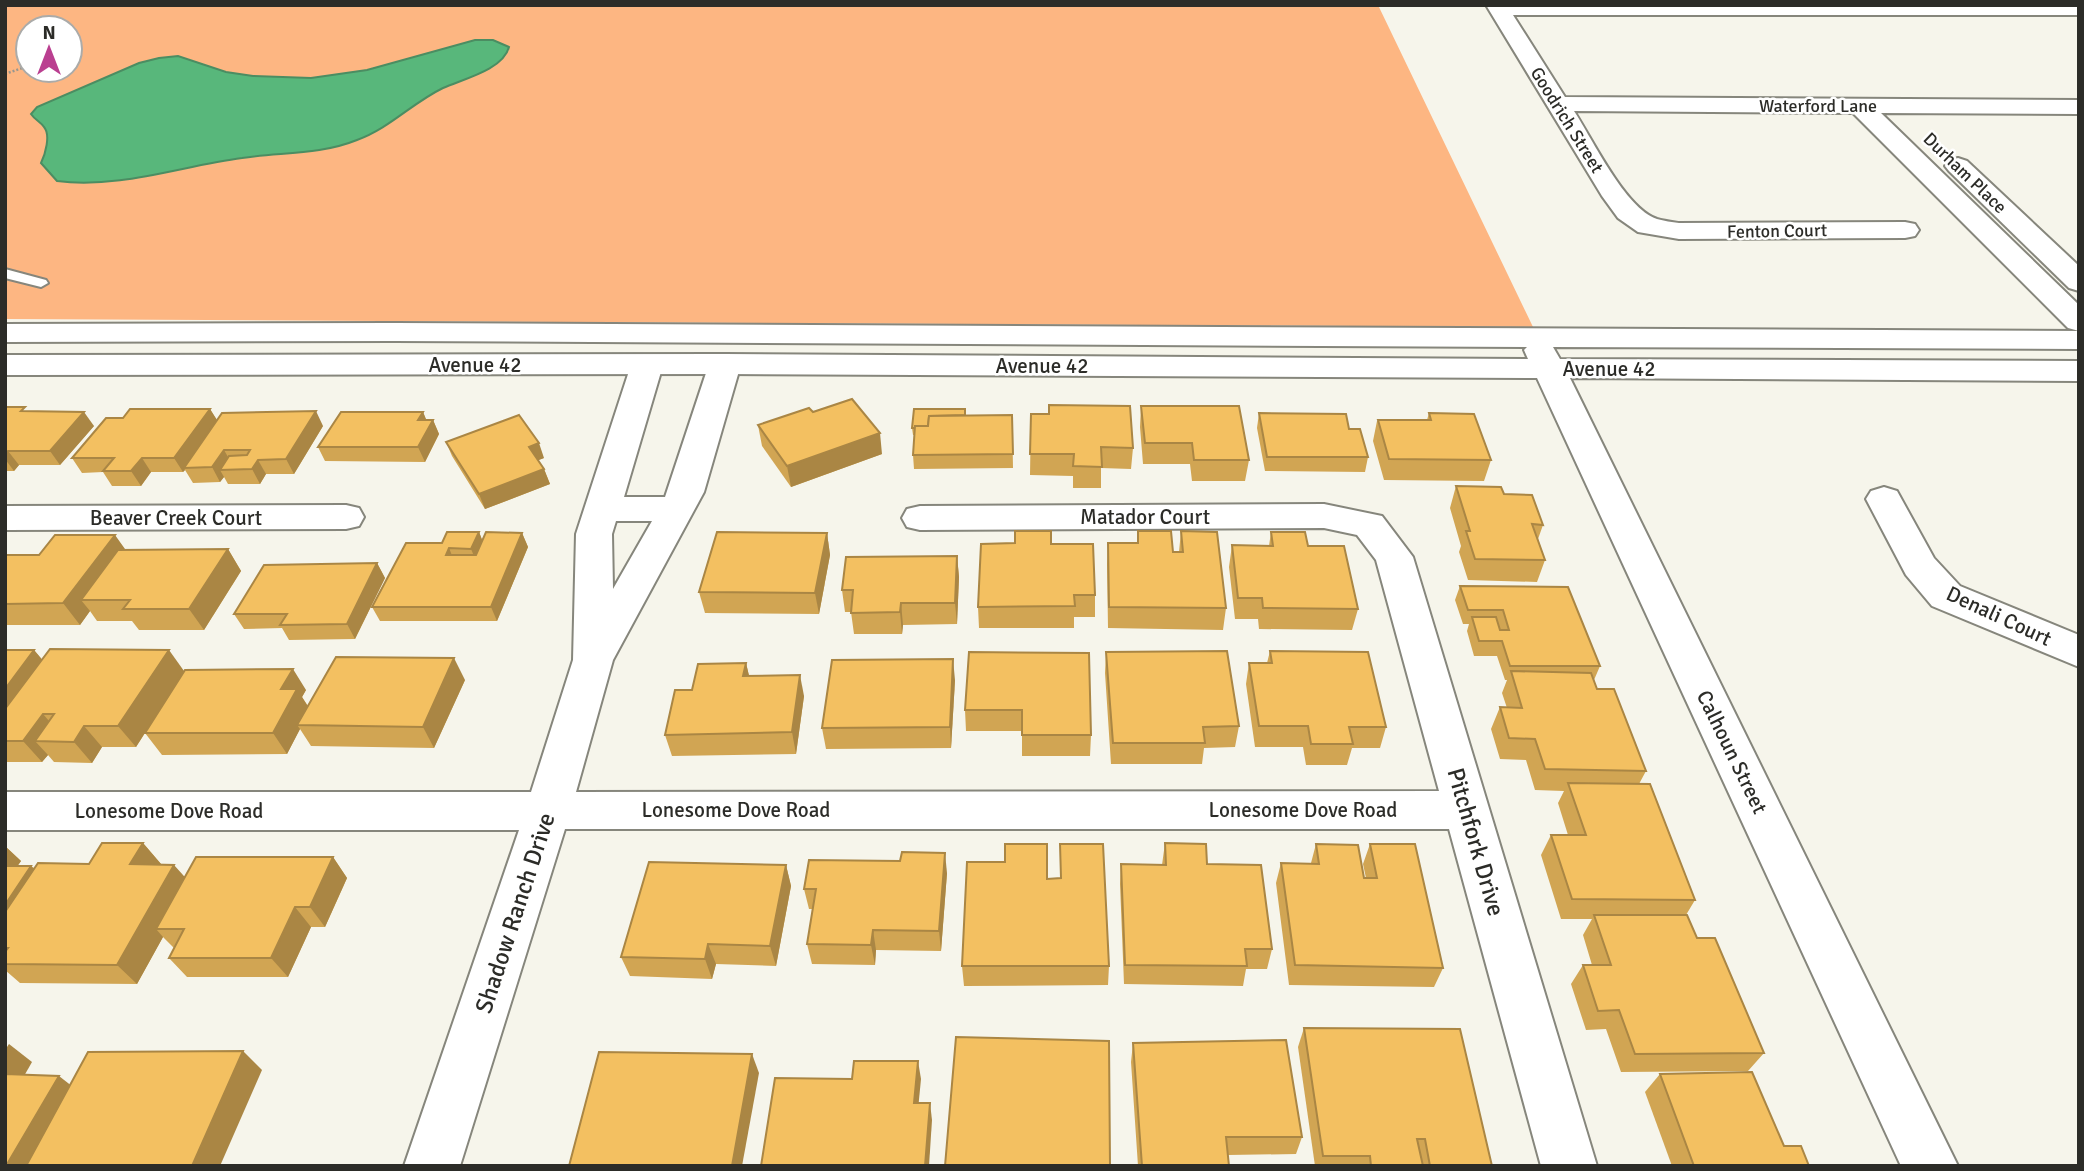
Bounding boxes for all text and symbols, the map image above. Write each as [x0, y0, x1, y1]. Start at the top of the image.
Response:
north arrow [14, 14, 84, 84]
text: N [42, 21, 56, 45]
street label: Goodrich Street [1526, 63, 1608, 177]
street label: Waterford Lane [1759, 95, 1877, 117]
street label: Durham Place [1919, 128, 2011, 218]
street label: Fenton Court [1727, 219, 1827, 243]
street label: Avenue 42 [429, 352, 522, 378]
street label: Avenue 42 [996, 353, 1089, 379]
street label: Avenue 42 [1563, 356, 1656, 382]
street label: Matador Court [1080, 504, 1210, 530]
street label: Beaver Creek Court [90, 505, 262, 531]
street label: Denali Court [1942, 580, 2056, 652]
street label: Calhoun Street [1691, 686, 1773, 818]
street label: Pitchfork Drive [1441, 764, 1511, 920]
street label: Lonesome Dove Road [642, 797, 830, 823]
street label: Lonesome Dove Road [1209, 797, 1397, 823]
street label: Lonesome Dove Road [75, 798, 263, 824]
street label: Shadow Ranch Drive [468, 809, 562, 1017]

